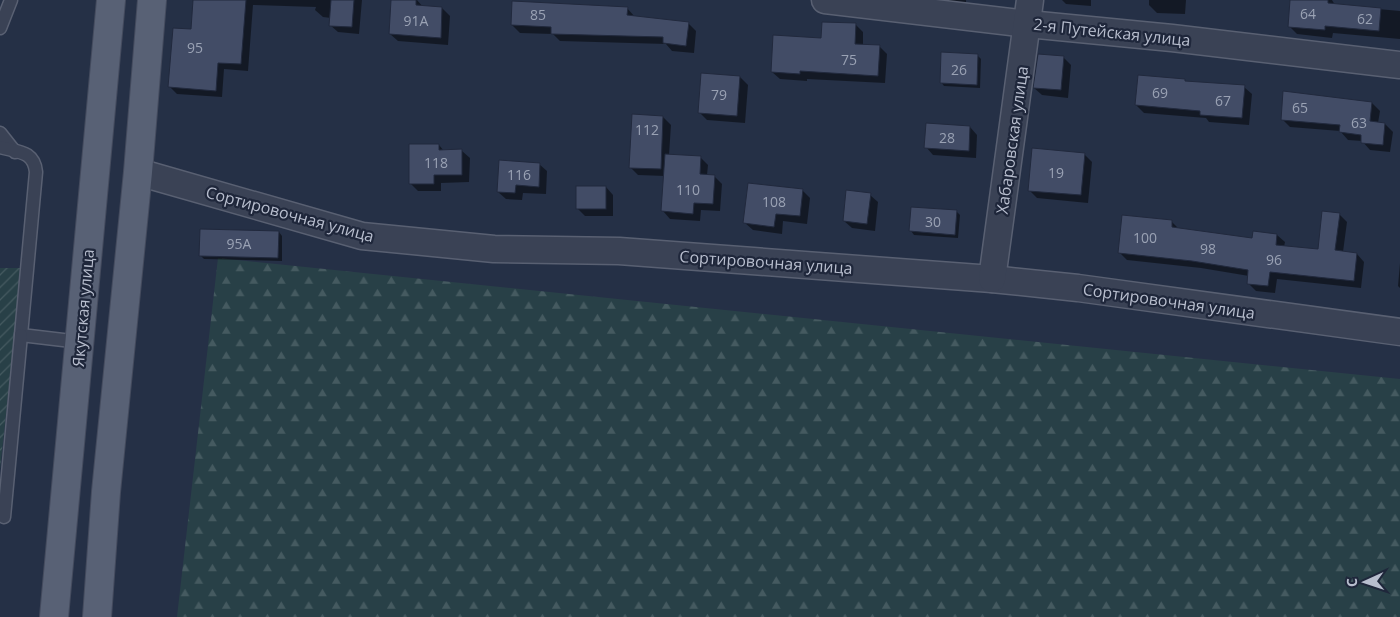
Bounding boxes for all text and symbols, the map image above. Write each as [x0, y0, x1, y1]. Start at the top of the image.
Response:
house number: 64 [1300, 4, 1316, 23]
house number: 85 [530, 5, 546, 24]
house number: 62 [1357, 9, 1373, 28]
house number: 91А [404, 11, 429, 30]
street label: 2-я Путейская улица [1032, 13, 1192, 51]
house number: 95 [187, 38, 203, 57]
house number: 75 [841, 50, 857, 69]
house number: 26 [951, 60, 967, 79]
street label: Хабаровская улица [991, 65, 1033, 215]
house number: 69 [1152, 83, 1168, 102]
house number: 79 [711, 85, 727, 104]
house number: 67 [1215, 91, 1231, 110]
house number: 65 [1292, 98, 1308, 117]
house number: 63 [1351, 113, 1367, 132]
house number: 112 [635, 120, 659, 139]
house number: 28 [939, 128, 955, 147]
house number: 118 [424, 153, 448, 172]
house number: 19 [1048, 163, 1064, 182]
house number: 116 [507, 165, 531, 184]
house number: 110 [676, 180, 700, 199]
street label: Сортировочная улица [203, 181, 377, 247]
house number: 108 [762, 192, 786, 211]
house number: 30 [925, 212, 941, 231]
house number: 100 [1133, 228, 1157, 247]
house number: 95А [227, 234, 252, 253]
house number: 98 [1200, 239, 1216, 258]
street label: Сортировочная улица [679, 245, 853, 279]
street label: Якутская улица [67, 248, 99, 368]
house number: 96 [1266, 250, 1282, 269]
street label: Сортировочная улица [1082, 278, 1256, 324]
north arrow [1340, 557, 1390, 607]
text: С [1342, 578, 1361, 588]

